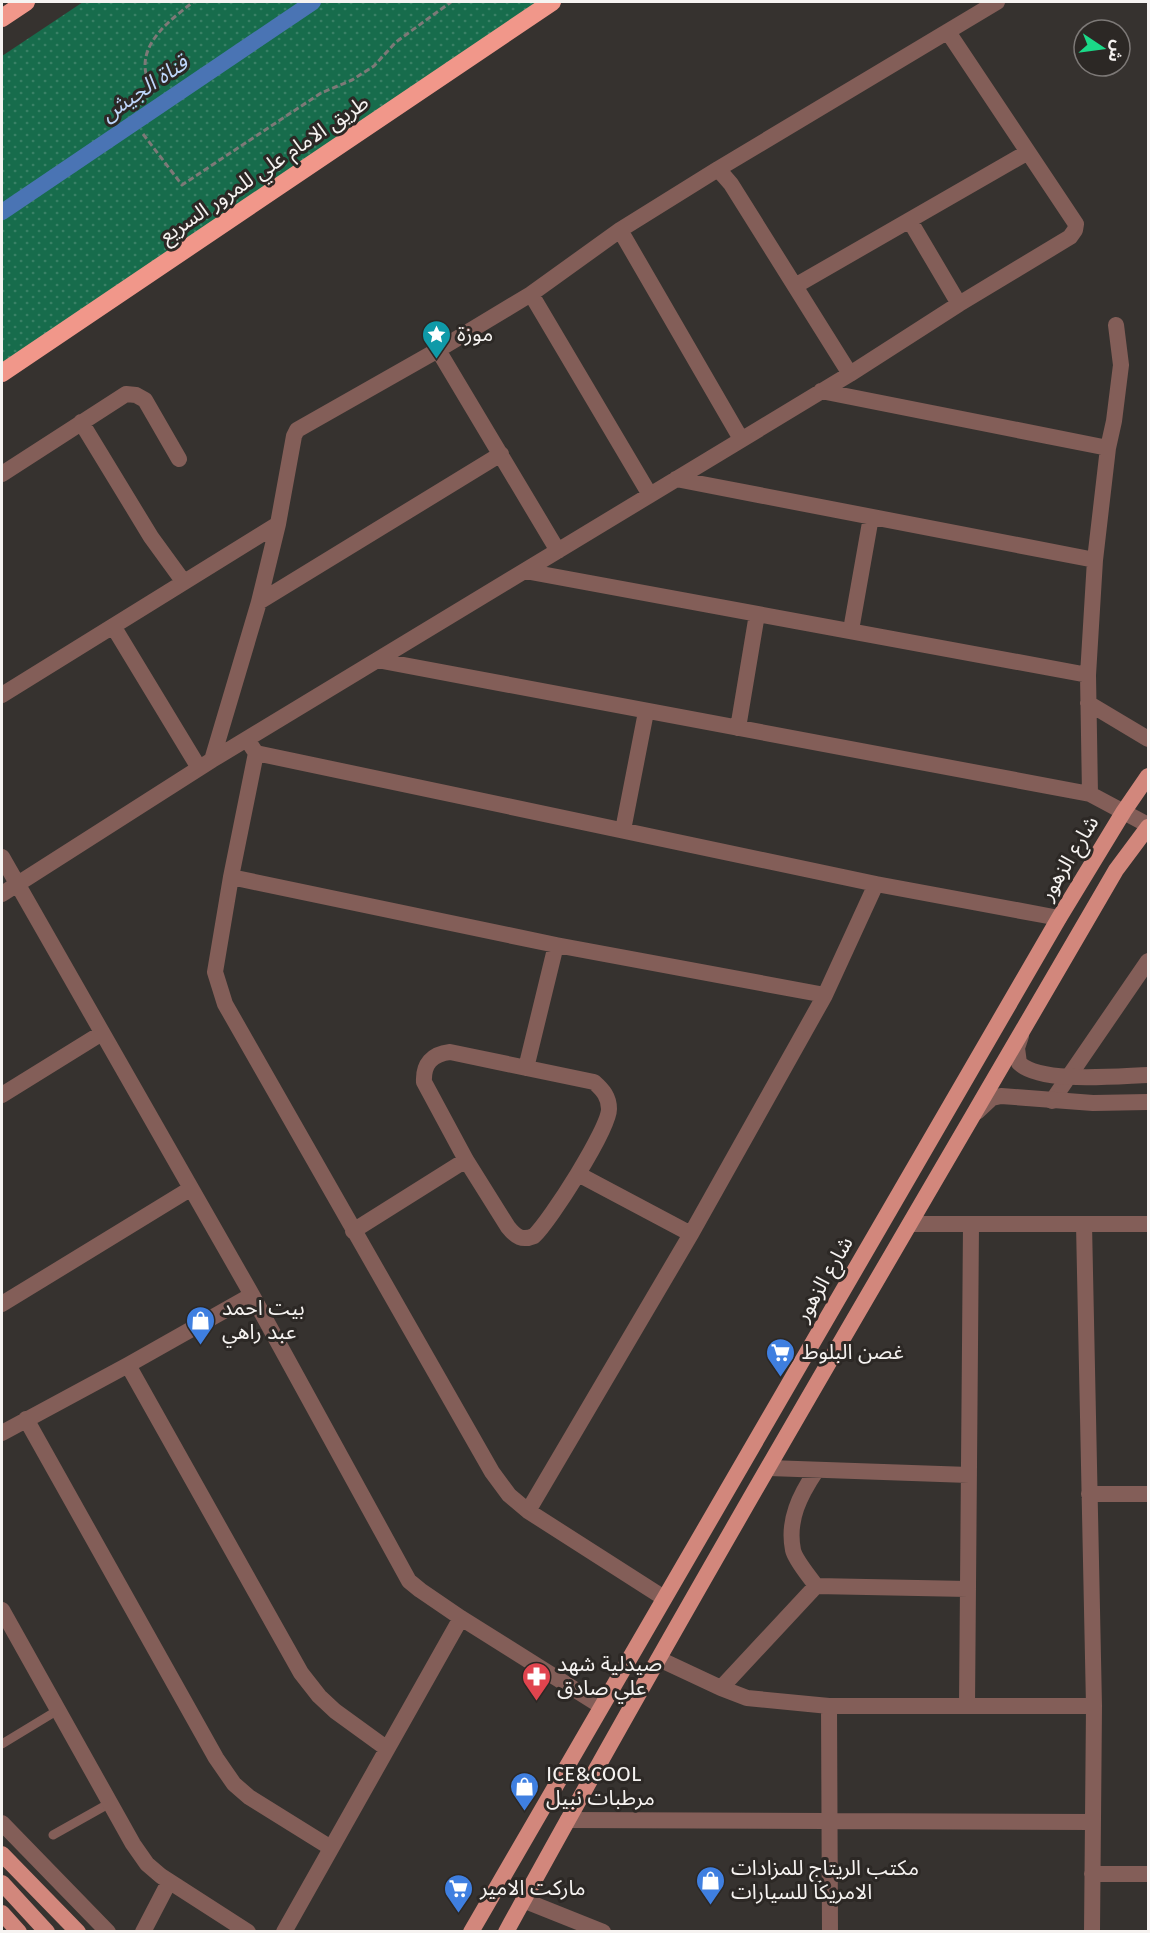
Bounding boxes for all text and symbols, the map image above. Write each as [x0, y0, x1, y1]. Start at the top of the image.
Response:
north arrow [1072, 18, 1132, 78]
text: ش [1104, 38, 1128, 64]
water label: قناة الجيش [95, 48, 194, 127]
street label: طريق الامام علي للمرور السريع [154, 89, 375, 251]
place icon: موزة [420, 318, 452, 360]
place label: موزة [457, 321, 493, 347]
street label: شارع الزهور [1033, 811, 1106, 907]
street label: شارع الزهور [789, 1232, 861, 1328]
place label: بيت احمد عبد راهي [222, 1295, 305, 1348]
shop icon: بيت احمد عبد راهي [185, 1304, 217, 1346]
supermarket icon: غصن البلوط [765, 1336, 797, 1378]
place label: غصن البلوط [802, 1339, 904, 1365]
place label: صيدلية شهد علي صادق [557, 1651, 662, 1704]
pharmacy icon: صيدلية شهد علي صادق [520, 1660, 552, 1702]
place label: ICE&COOL مرطبات نبيل [546, 1761, 655, 1811]
shop icon: ICE&COOL مرطبات نبيل [509, 1770, 541, 1812]
place label: مكتب الريتاج للمزادات الامريكا للسيارات [731, 1855, 919, 1905]
shop icon: مكتب الريتاج للمزادات الامريكا للسيارات [694, 1864, 726, 1906]
supermarket icon: ماركت الامير [443, 1872, 475, 1914]
place label: ماركت الامير [479, 1875, 586, 1901]

